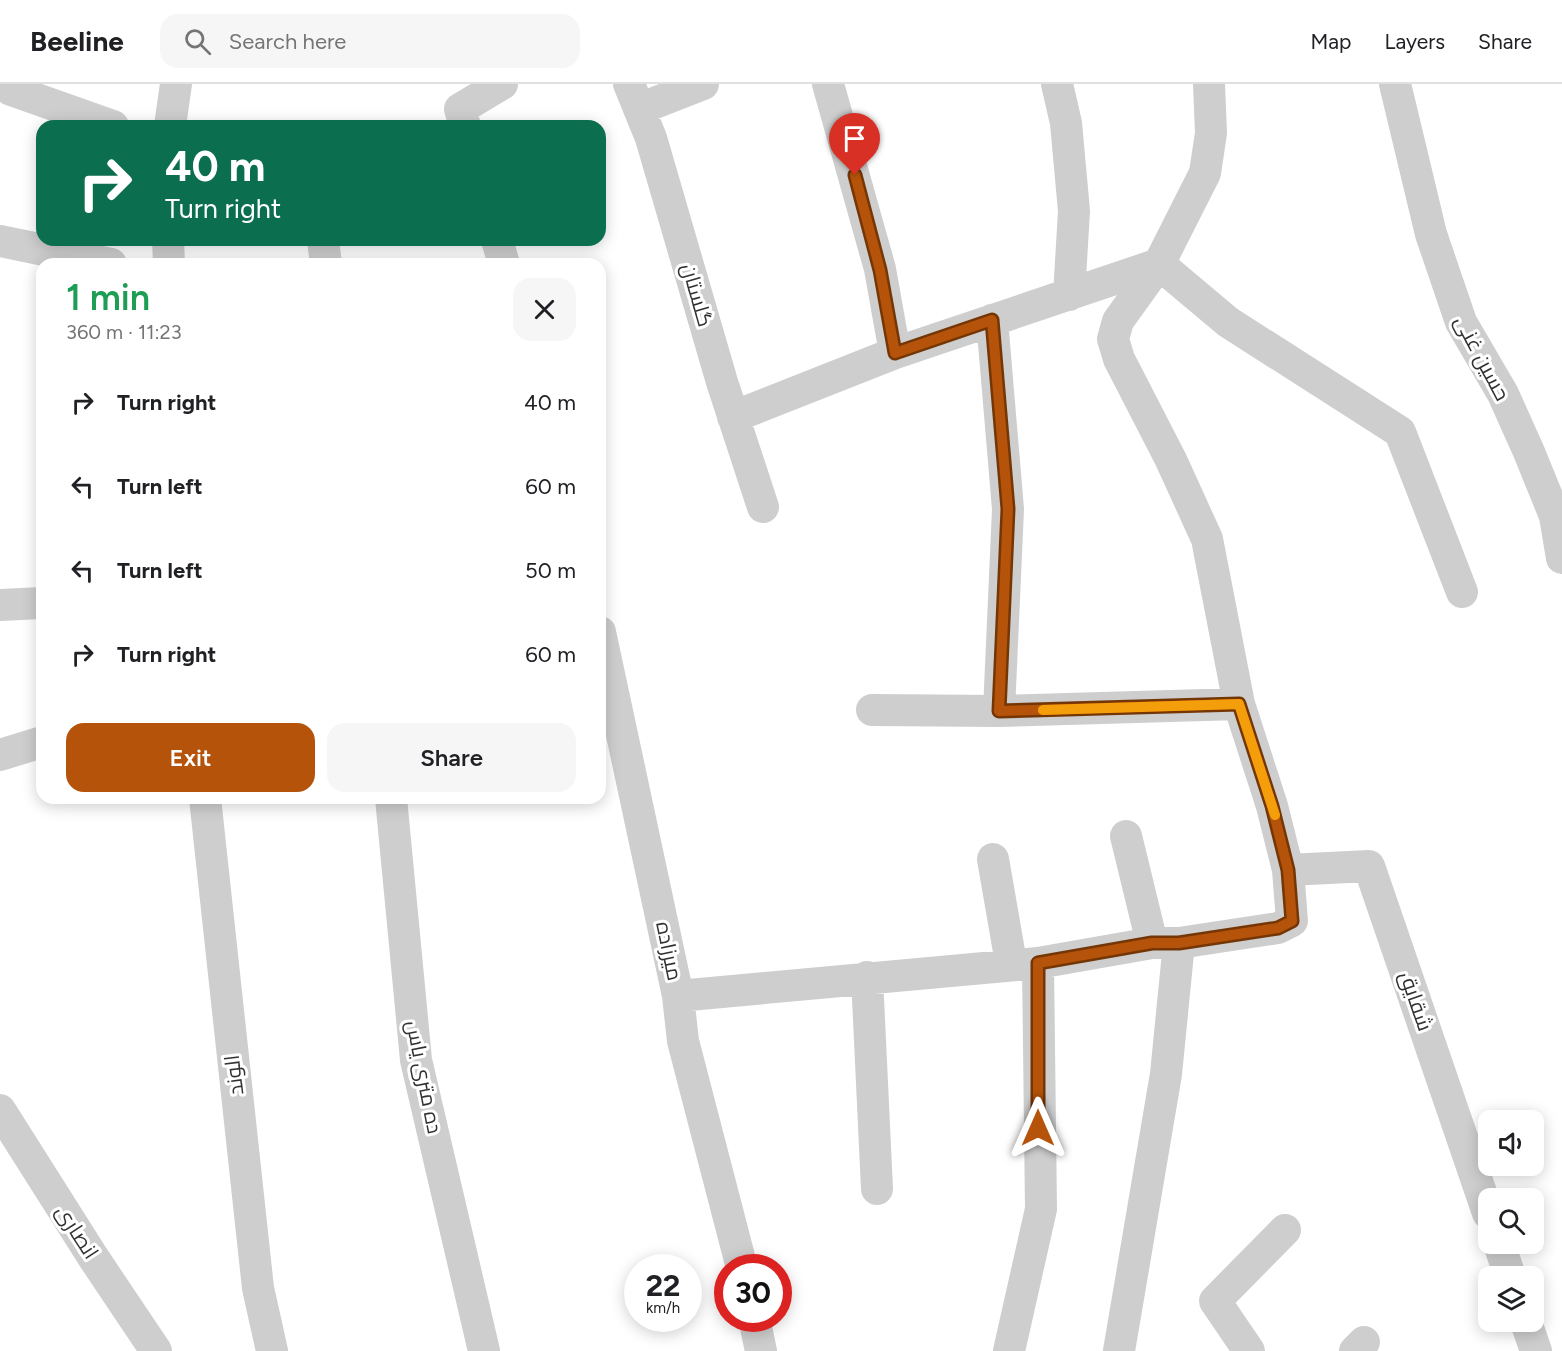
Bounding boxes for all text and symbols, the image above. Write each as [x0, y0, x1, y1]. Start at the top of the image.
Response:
search box [160, 14, 580, 68]
text: Beeline [30, 24, 124, 58]
icon: search [181, 25, 214, 58]
text: Search here [229, 28, 346, 55]
text: Map [1311, 29, 1351, 54]
text: Layers [1384, 29, 1445, 54]
text: Share [1478, 29, 1532, 54]
pin [829, 113, 880, 175]
icon: arrive [838, 122, 871, 155]
text: 40 m [165, 141, 265, 192]
icon: right [66, 144, 144, 222]
text: Turn right [165, 192, 281, 225]
street label: گلستان [676, 260, 718, 330]
text: 1 min [66, 276, 150, 319]
button: close [513, 278, 576, 341]
street label: حسین غنی [1449, 311, 1515, 405]
text: 360 m · 11:23 [66, 320, 182, 344]
icon: right [66, 386, 99, 419]
text: Turn right [117, 389, 216, 416]
text: 40 m [524, 389, 576, 416]
icon: left [66, 470, 99, 503]
text: Turn left [117, 473, 203, 500]
text: 60 m [525, 473, 576, 500]
icon: left [66, 554, 99, 587]
text: Turn left [117, 557, 203, 584]
text: 50 m [525, 557, 576, 584]
icon: right [66, 638, 99, 671]
text: Turn right [117, 641, 216, 668]
text: 60 m [525, 641, 576, 668]
button: Exit [66, 723, 315, 792]
button: Share [327, 723, 576, 792]
street label: میرزاده [651, 919, 688, 983]
street label: شقایق [1394, 968, 1438, 1034]
street label: ده متری یاس [400, 1018, 448, 1136]
street label: الوند [219, 1053, 248, 1097]
position arrow [1006, 1096, 1070, 1160]
map controls [1478, 1110, 1544, 1332]
button: sound [1478, 1110, 1544, 1176]
button: search [1478, 1188, 1544, 1254]
street label: انصاری [50, 1200, 104, 1264]
speed limit sign: 30 [714, 1254, 792, 1332]
button: layers [1478, 1266, 1544, 1332]
text: 22 [646, 1267, 680, 1304]
text: km/h [646, 1299, 680, 1317]

